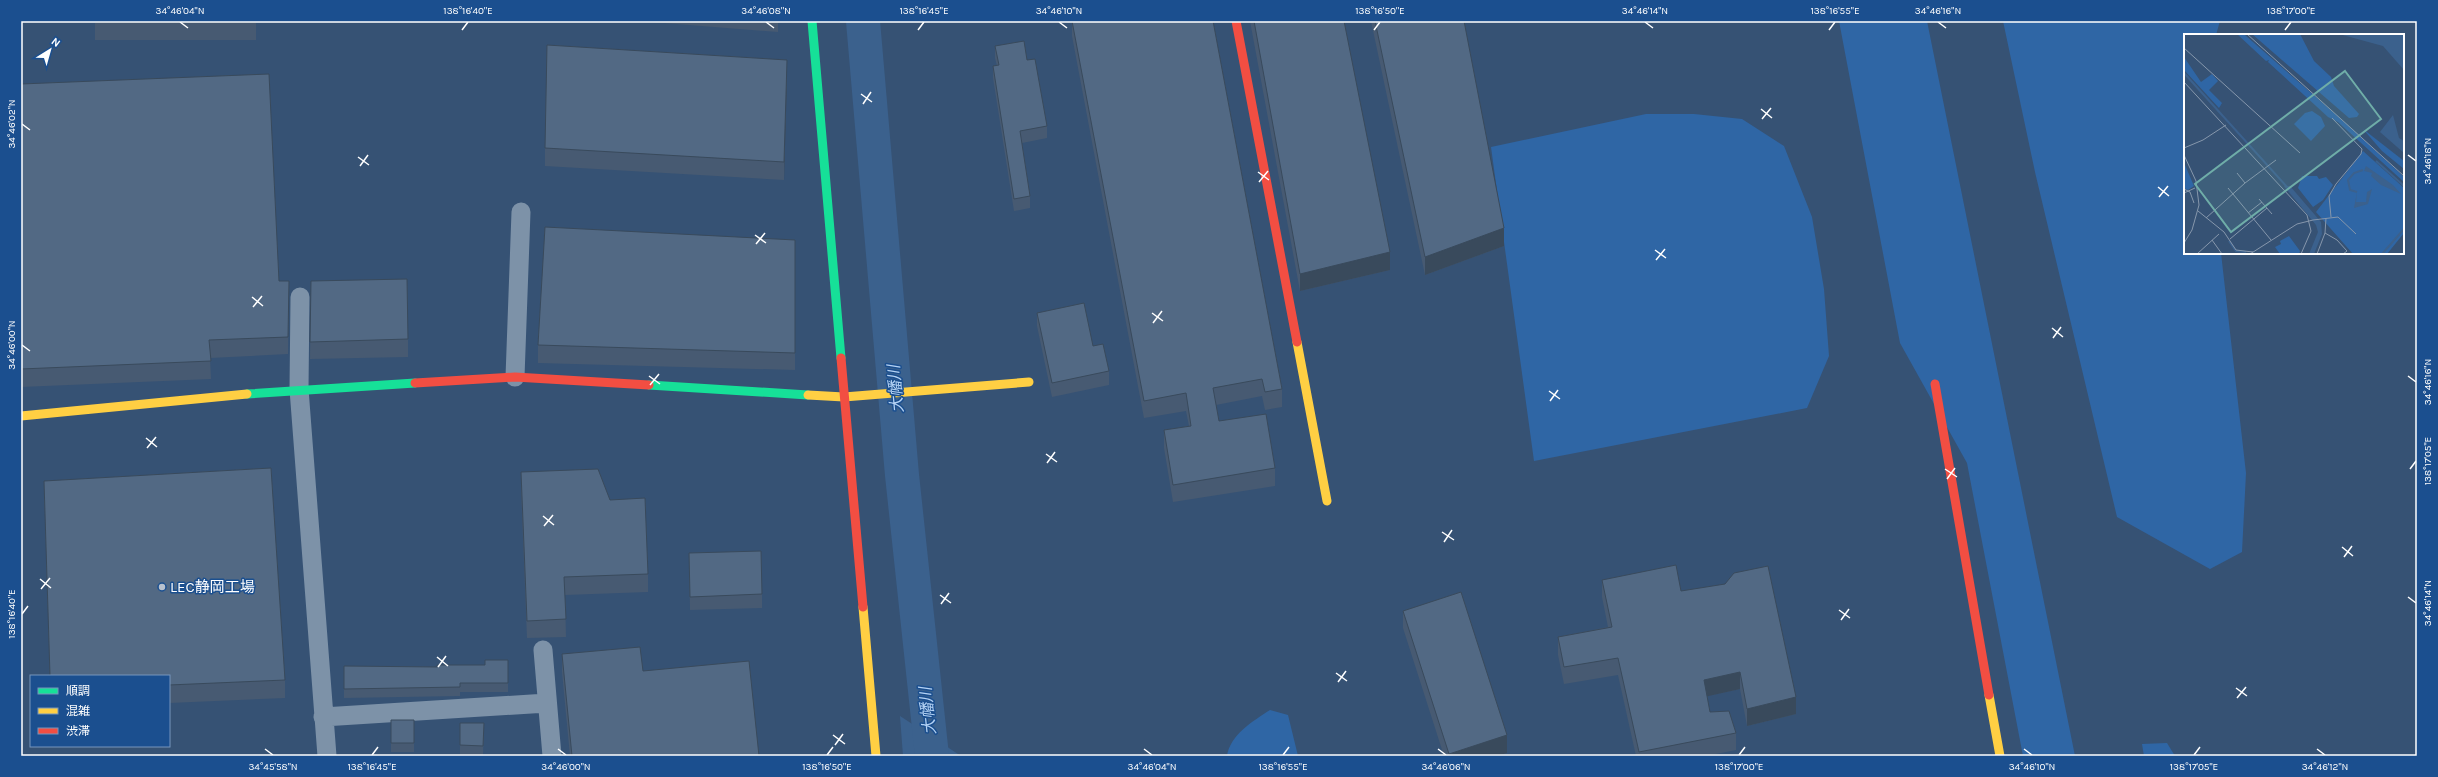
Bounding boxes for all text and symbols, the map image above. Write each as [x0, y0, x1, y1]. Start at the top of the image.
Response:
text: 34°46'04"N [156, 5, 204, 17]
text: 138°16'40"E [443, 5, 493, 17]
text: 34°46'08"N [741, 5, 791, 17]
text: 138°16'45"E [899, 5, 949, 17]
text: 34°46'10"N [1036, 5, 1082, 17]
text: 138°16'50"E [1355, 5, 1405, 17]
text: 34°46'14"N [1622, 5, 1668, 17]
text: 138°16'55"E [1810, 5, 1860, 17]
text: 34°46'16"N [1915, 5, 1961, 17]
text: 138°17'00"E [2267, 5, 2315, 17]
north arrow [30, 30, 70, 70]
inset map [2184, 34, 2404, 254]
text: N [49, 35, 63, 50]
text: 34°46'02"N [6, 99, 18, 149]
text: 34°46'18"N [2422, 138, 2434, 184]
text: 34°46'00"N [6, 320, 18, 370]
text: 34°46'16"N [2422, 359, 2434, 405]
water label: 大幡川 [884, 362, 907, 414]
text: 138°17'05"E [2422, 437, 2434, 485]
place label: LEC静岡工場 [170, 578, 255, 596]
text: 34°46'14"N [2422, 580, 2434, 626]
marker: LEC静岡工場 [157, 582, 167, 592]
text: 138°16'40"E [6, 589, 18, 639]
legend [30, 675, 170, 747]
text: 順調 [66, 684, 90, 698]
water label: 大幡川 [915, 684, 939, 736]
text: 混雑 [66, 704, 90, 718]
text: 渋滞 [66, 724, 90, 738]
text: 34°45'58"N [248, 761, 298, 773]
text: 138°16'45"E [347, 761, 397, 773]
text: 34°46'00"N [541, 761, 591, 773]
text: 138°16'50"E [802, 761, 852, 773]
text: 34°46'04"N [1128, 761, 1176, 773]
text: 138°16'55"E [1258, 761, 1308, 773]
text: 34°46'06"N [1421, 761, 1471, 773]
text: 138°17'00"E [1715, 761, 1763, 773]
text: 34°46'10"N [2009, 761, 2055, 773]
text: 138°17'05"E [2170, 761, 2218, 773]
text: 34°46'12"N [2302, 761, 2348, 773]

